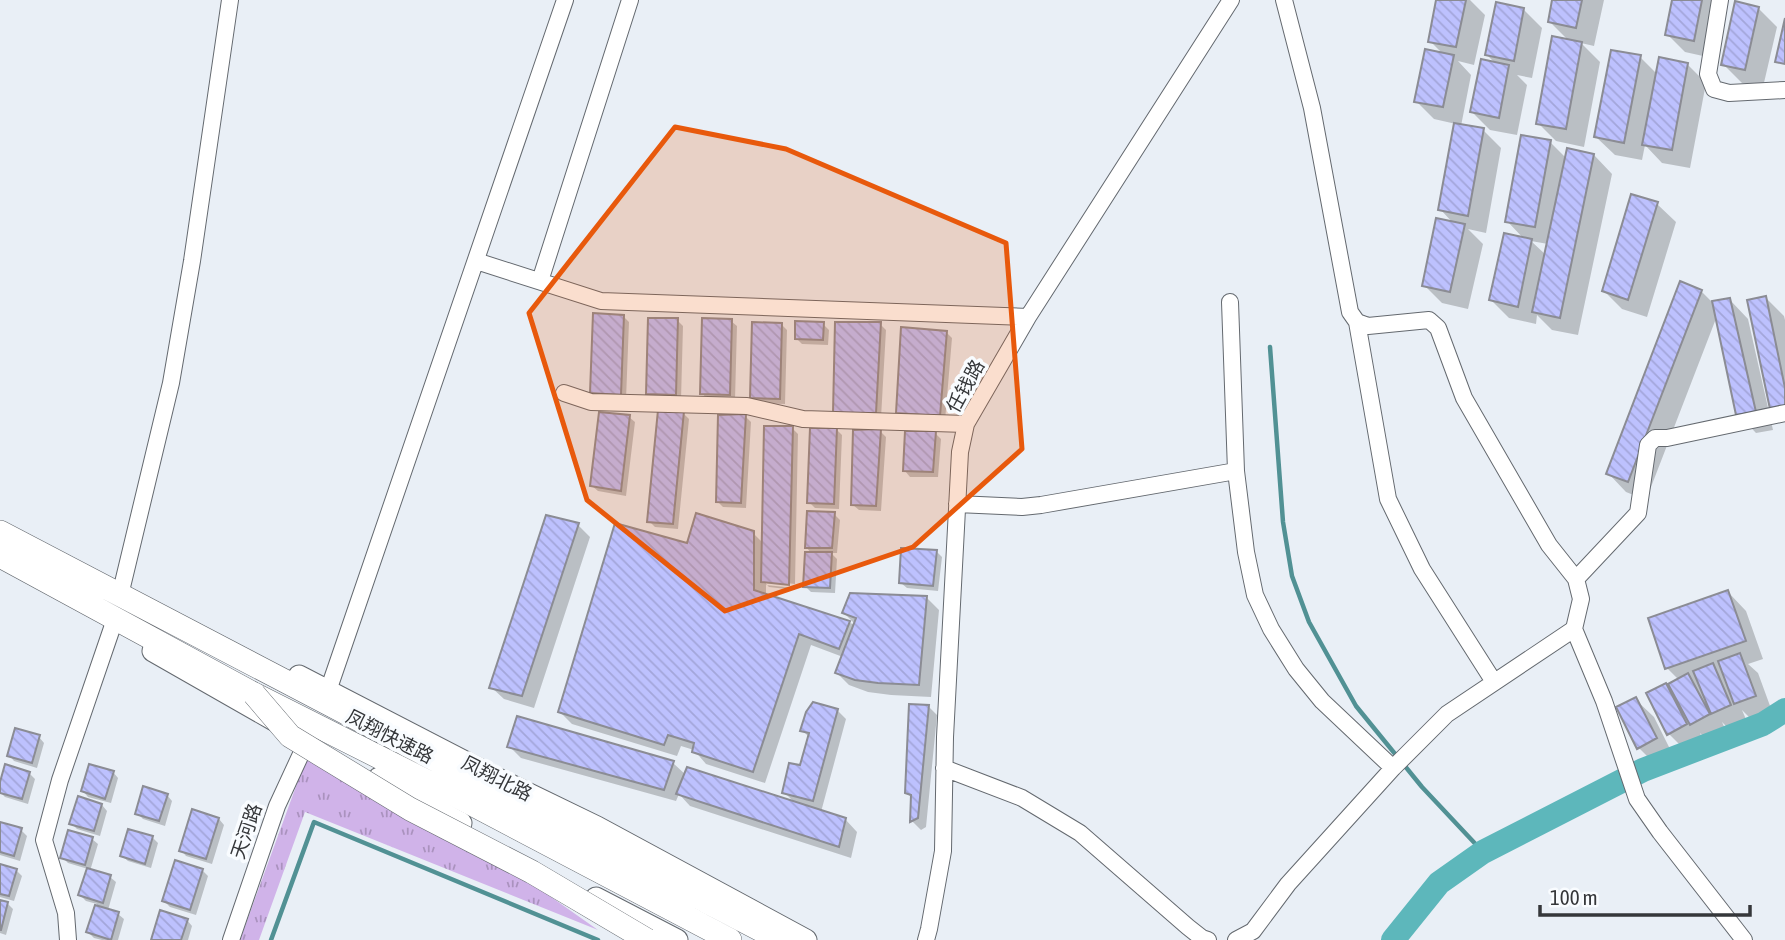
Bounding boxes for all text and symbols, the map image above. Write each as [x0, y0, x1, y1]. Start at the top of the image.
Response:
street label: 任钱路 [942, 356, 988, 416]
street label: 凤翔快速路 [343, 705, 437, 767]
street label: 凤翔北路 [458, 751, 536, 805]
street label: 天河路 [226, 800, 266, 862]
scale bar [1540, 874, 1750, 918]
text: 100 m [1550, 885, 1598, 909]

